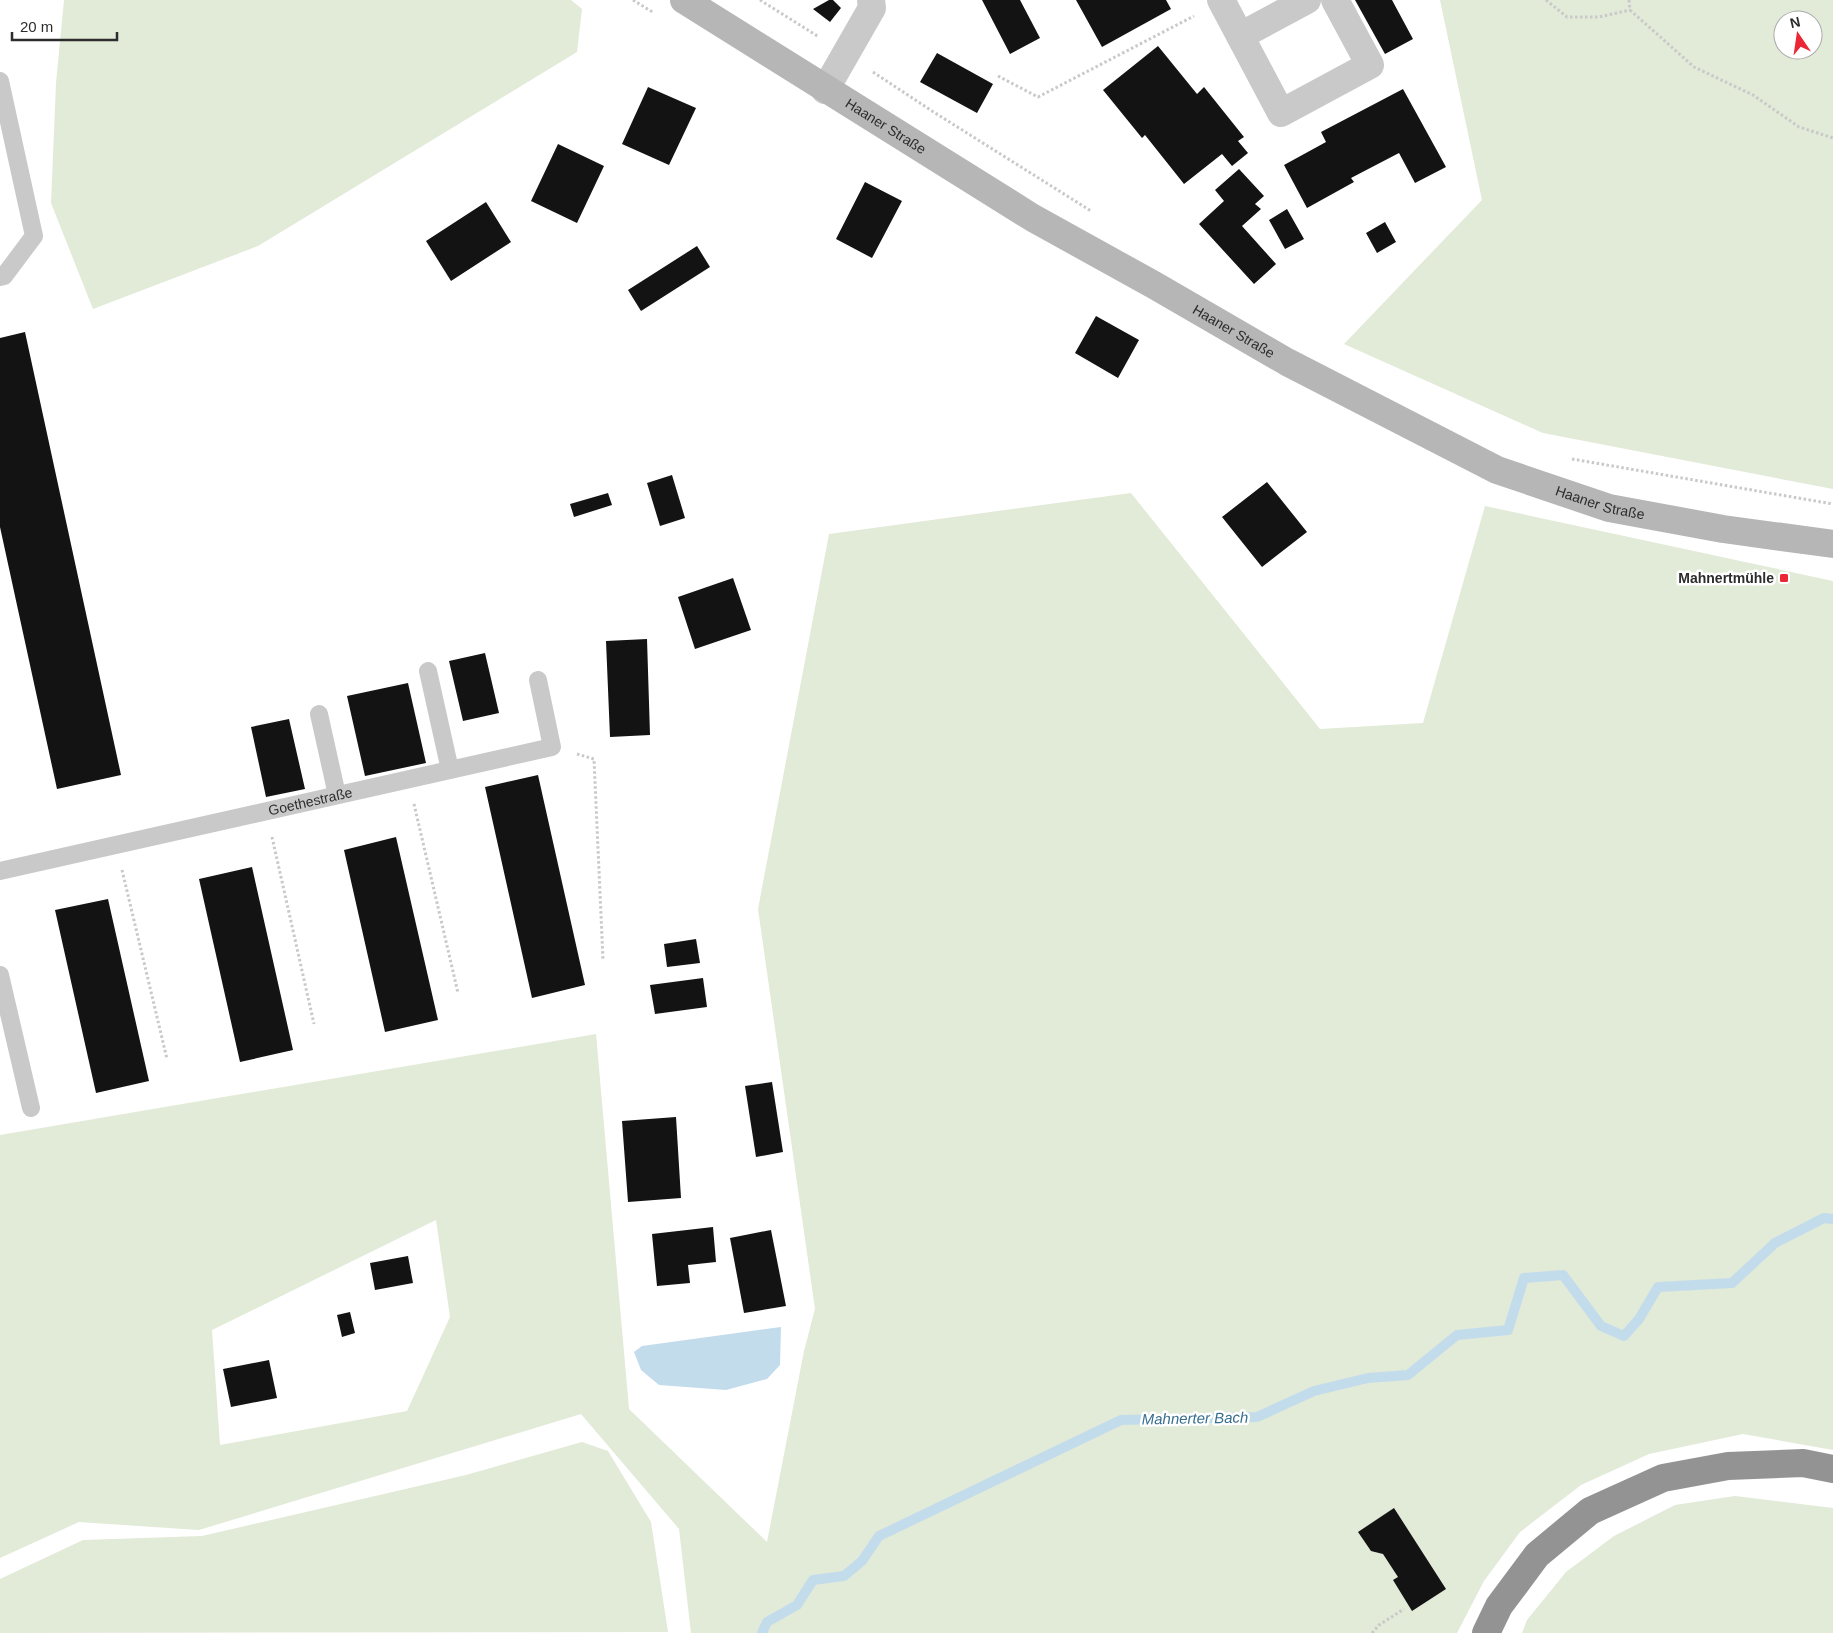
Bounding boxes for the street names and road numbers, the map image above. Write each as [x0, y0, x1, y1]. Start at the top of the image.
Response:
street label: Haaner Straße [843, 95, 929, 157]
street label: Haaner Straße [1190, 301, 1278, 361]
street label: Haaner Straße [1554, 482, 1646, 522]
street label: Goethestraße [267, 784, 354, 818]

